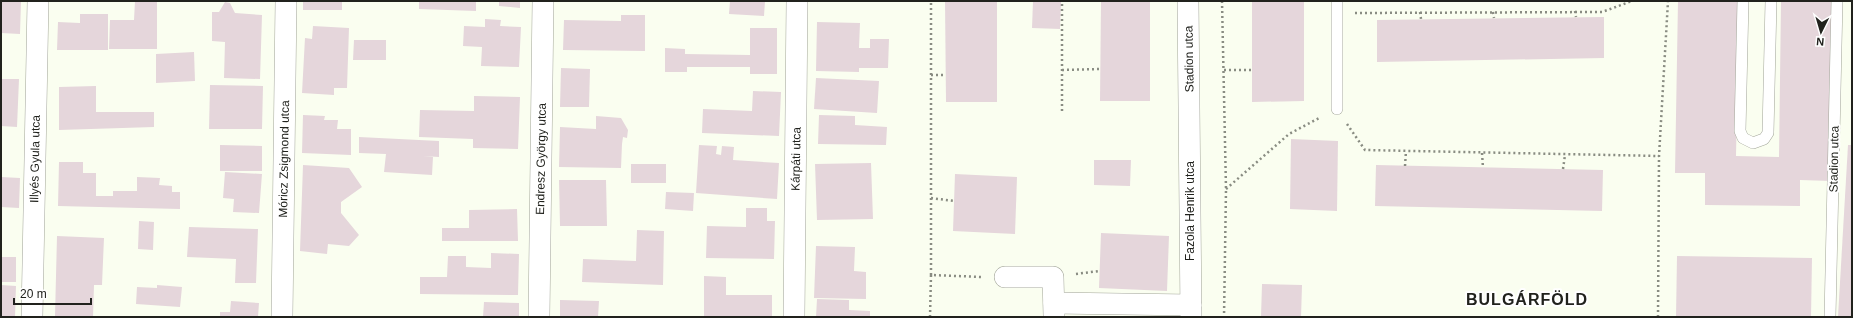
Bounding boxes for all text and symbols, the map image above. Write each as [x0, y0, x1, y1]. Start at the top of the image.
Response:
north arrow [1801, 12, 1841, 52]
street label: Stadion utca [1181, 25, 1197, 92]
text: N [1816, 36, 1825, 48]
street label: Móricz Zsigmond utca [276, 100, 292, 218]
street label: Endresz György utca [533, 103, 549, 215]
street label: Illyés Gyula utca [27, 115, 43, 203]
street label: Stadion utca [1826, 125, 1842, 192]
street label: Kárpáti utca [788, 127, 804, 191]
street label: Fazola Henrik utca [1183, 161, 1197, 261]
scale bar [14, 280, 91, 306]
text: 20 m [20, 287, 47, 301]
district label: BULGÁRFÖLD [1466, 290, 1588, 308]

